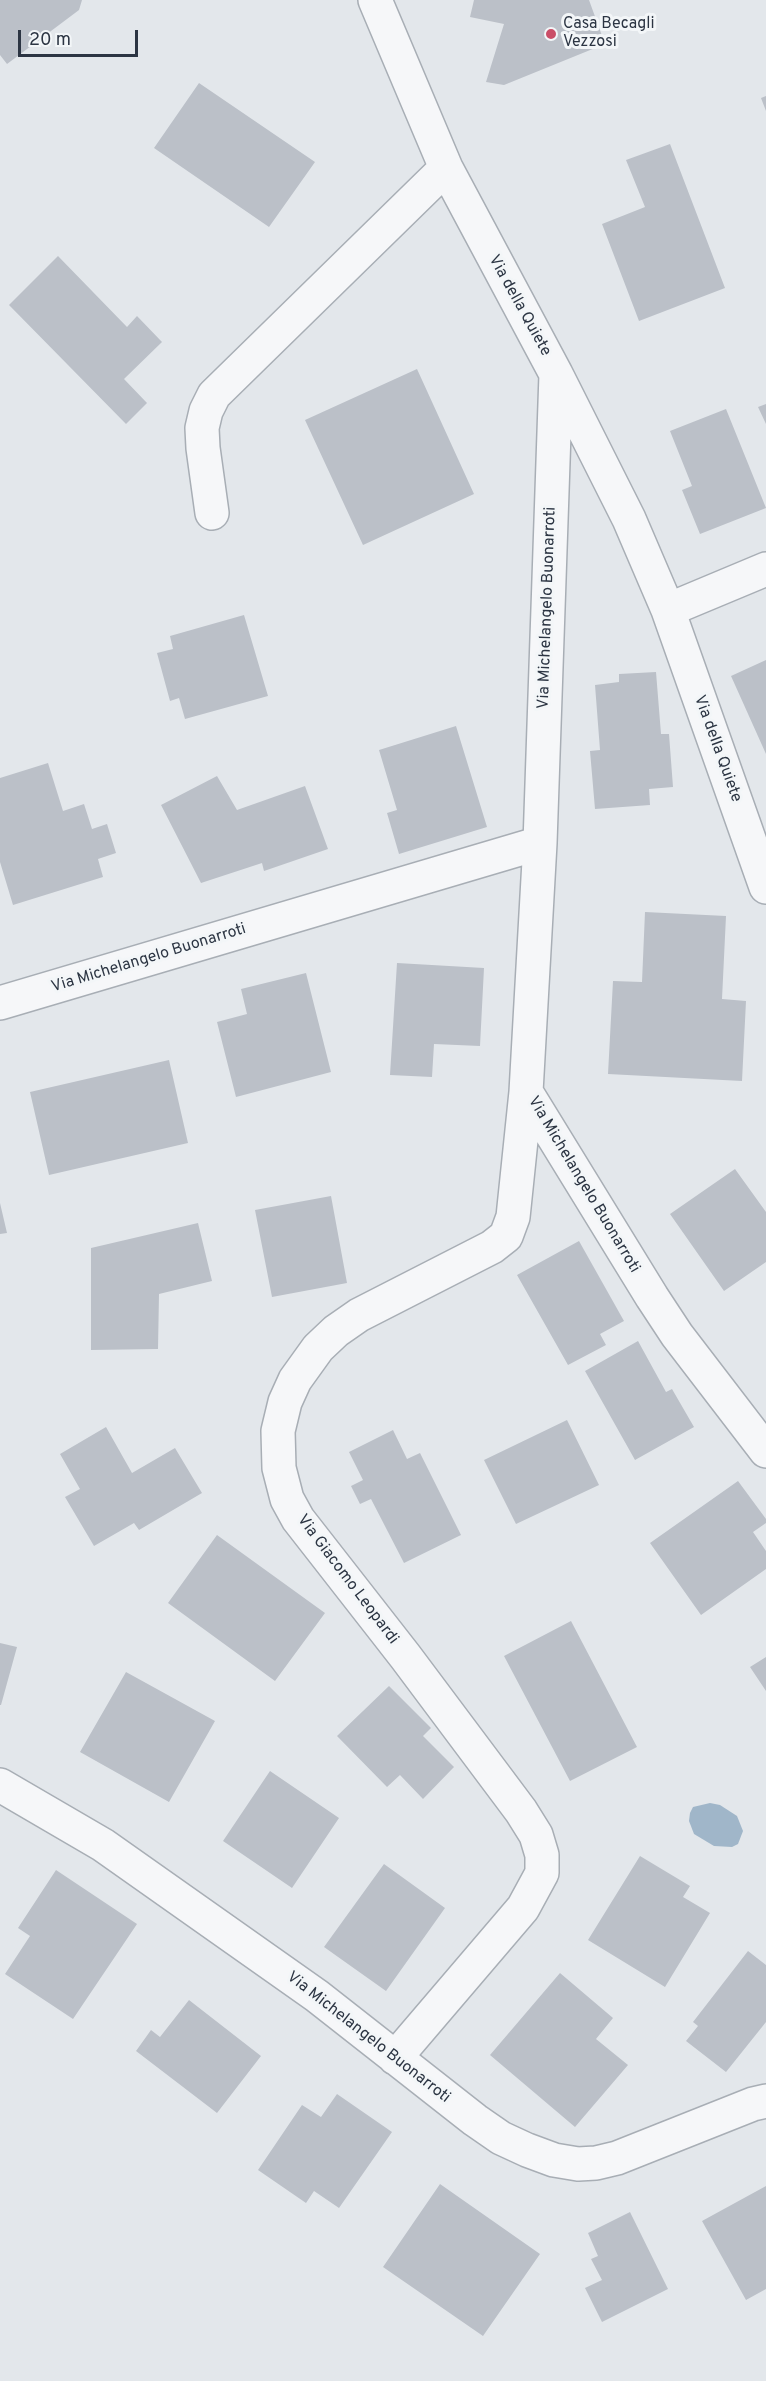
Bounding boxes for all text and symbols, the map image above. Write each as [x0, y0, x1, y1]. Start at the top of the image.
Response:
place label: Casa Becagli Vezzosi [563, 15, 655, 53]
scale bar [21, 18, 141, 56]
marker: Casa Becagli Vezzosi [544, 27, 558, 41]
text: 20 m [29, 29, 71, 52]
street label: Via della Quiete [483, 252, 555, 360]
street label: Via Michelangelo Buonarroti [535, 507, 561, 709]
street label: Via della Quiete [689, 693, 745, 805]
street label: Via Michelangelo Buonarroti [49, 920, 249, 998]
street label: Via Michelangelo Buonarroti [523, 1093, 643, 1277]
street label: Via Giacomo Leopardi [292, 1511, 402, 1649]
street label: Via Michelangelo Buonarroti [282, 1968, 454, 2108]

